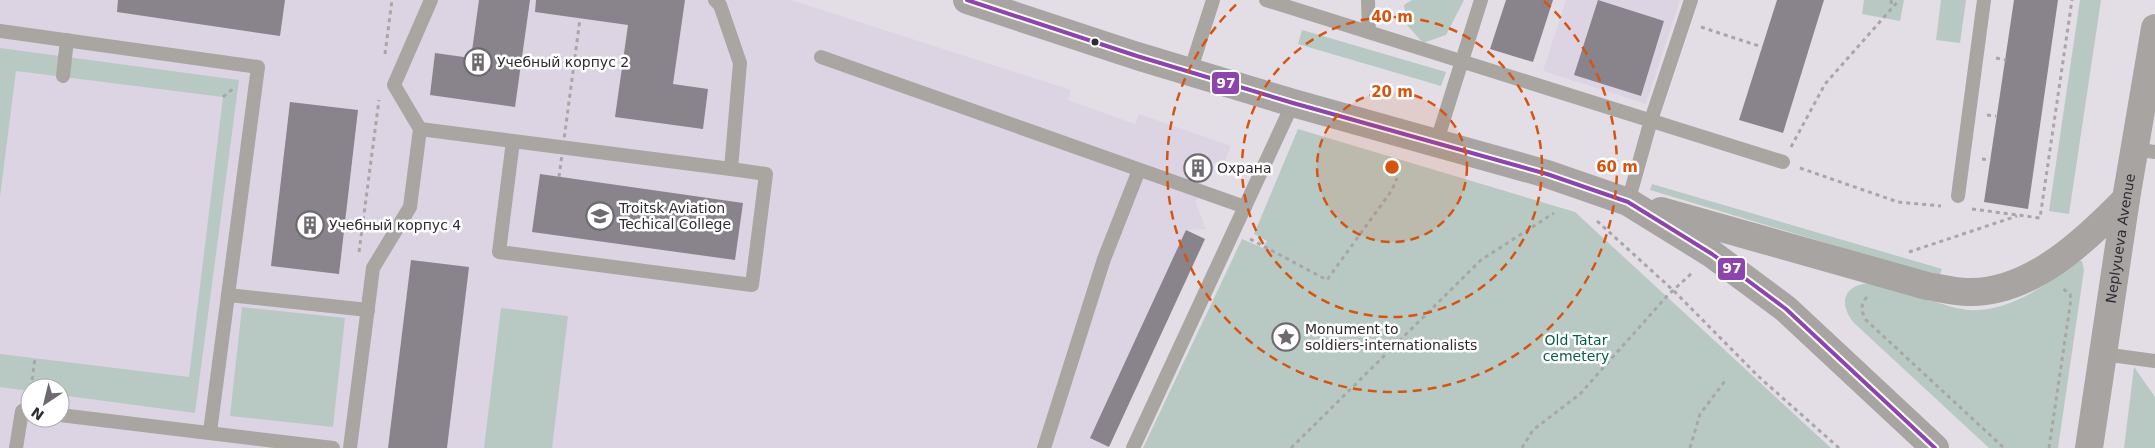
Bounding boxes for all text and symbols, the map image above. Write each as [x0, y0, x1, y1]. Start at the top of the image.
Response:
text: 40 m [1371, 8, 1413, 26]
unlabelled marker [1090, 37, 1100, 47]
building icon: Учебный корпус 2 [463, 47, 493, 77]
place label: Учебный корпус 2 [497, 54, 629, 70]
line badge: 97 [1211, 71, 1240, 95]
text: 97 [1216, 75, 1236, 91]
text: 20 m [1371, 83, 1413, 101]
building icon: Охрана [1183, 153, 1213, 183]
centre of rings [1383, 158, 1401, 176]
text: 60 m [1596, 158, 1638, 176]
place label: Охрана [1217, 160, 1272, 176]
street label: Neplyueva Avenue [2103, 172, 2138, 304]
place label: Troitsk Aviation Techical College [618, 200, 731, 232]
school or university icon: Troitsk Aviation Techical College [585, 201, 615, 231]
building icon: Учебный корпус 4 [295, 210, 325, 240]
place label: Учебный корпус 4 [329, 217, 461, 233]
line badge: 97 [1717, 257, 1746, 281]
text: 97 [1722, 260, 1742, 276]
place label: Monument to soldiers-internationalists [1305, 321, 1477, 353]
place icon: Monument to soldiers-internationalists [1271, 322, 1301, 352]
park label: Old Tatar cemetery [1543, 332, 1609, 364]
north arrow [20, 378, 70, 428]
text: N [28, 404, 47, 424]

